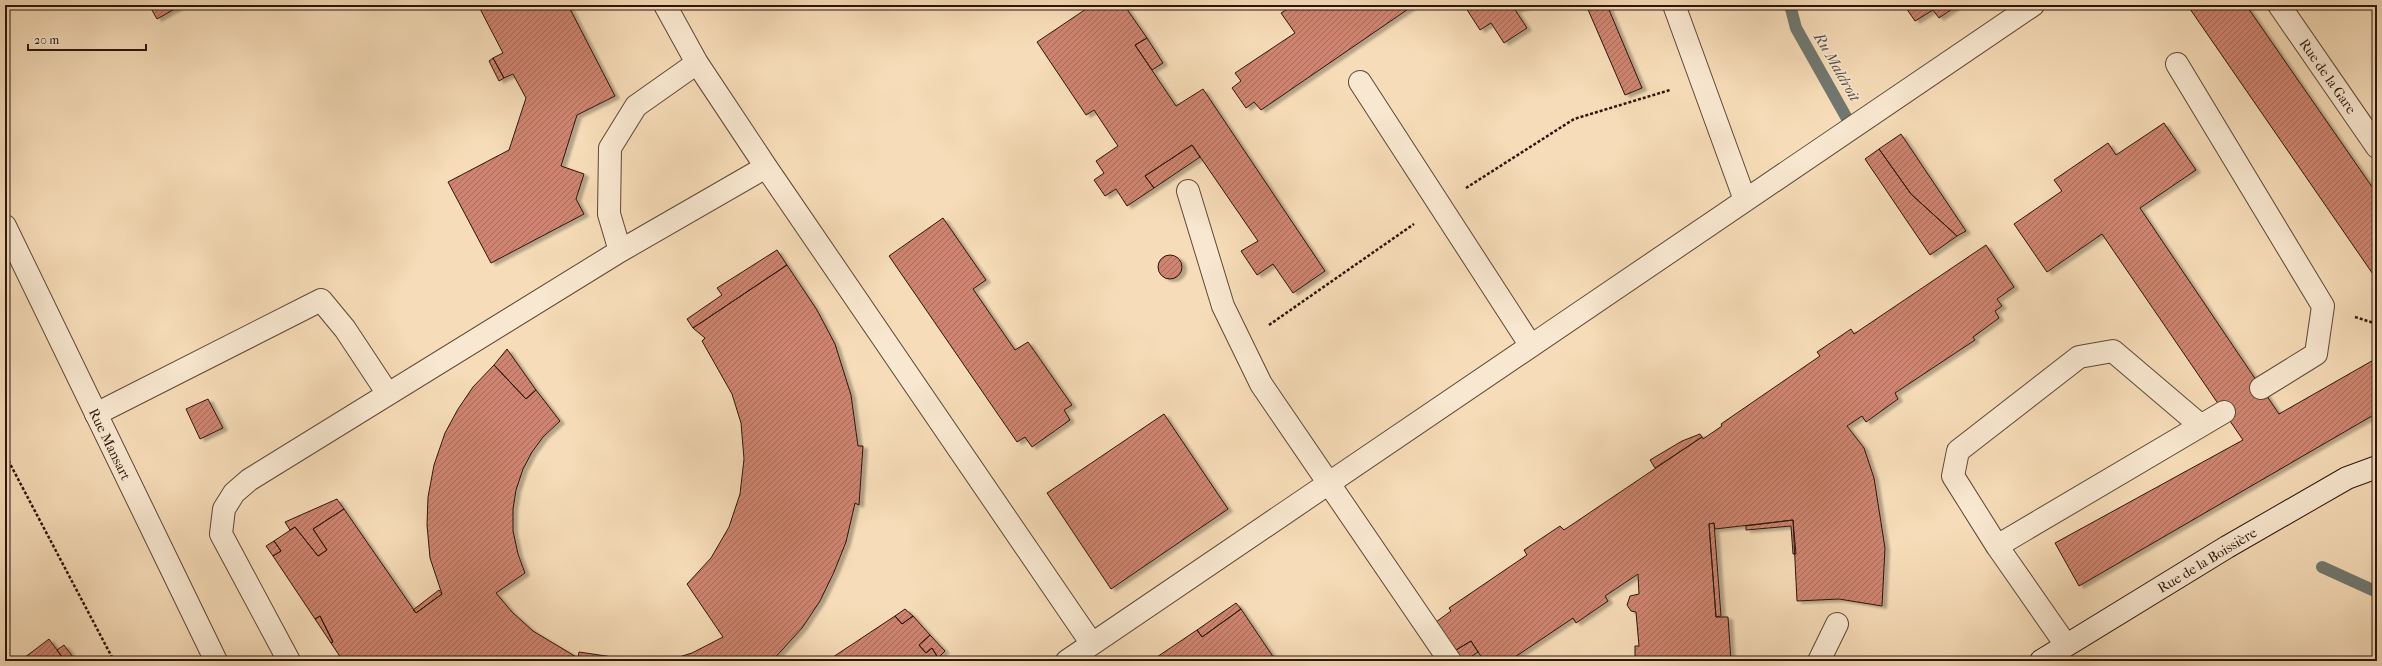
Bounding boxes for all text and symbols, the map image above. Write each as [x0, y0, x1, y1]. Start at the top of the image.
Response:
scale bar [28, 26, 146, 52]
water label: Ru Maldroit [1810, 29, 1865, 106]
text: 20 m [34, 33, 59, 47]
street label: Rue de la Gare [2295, 35, 2360, 117]
street label: Rue Mansart [85, 406, 134, 483]
street label: Rue de la Boissière [2154, 524, 2260, 597]

